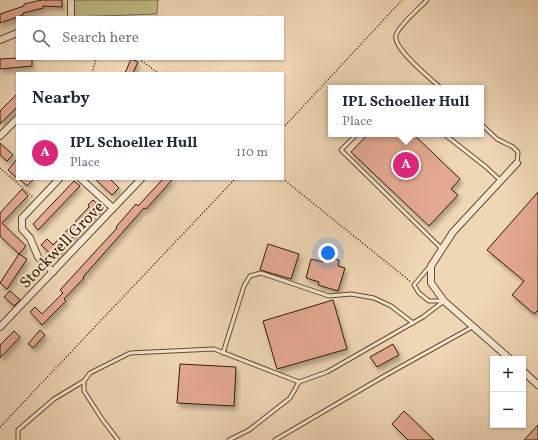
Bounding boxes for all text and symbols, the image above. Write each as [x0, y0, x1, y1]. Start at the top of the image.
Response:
search box [16, 16, 284, 60]
icon: search [30, 27, 52, 49]
text: Search here [62, 28, 139, 49]
popup [328, 85, 484, 137]
text: Nearby [32, 87, 90, 110]
text: IPL Schoeller Hull [342, 92, 470, 113]
text: Place [342, 113, 372, 131]
text: IPL Schoeller Hull [70, 133, 197, 154]
text: A [40, 144, 50, 162]
text: 110 m [236, 144, 268, 162]
pin: A [393, 150, 419, 180]
text: Place [70, 154, 100, 172]
street label: Stockwell Grove [15, 197, 110, 294]
your location [318, 243, 338, 263]
map controls [490, 356, 526, 428]
button: + [490, 356, 526, 392]
button: − [490, 392, 526, 428]

